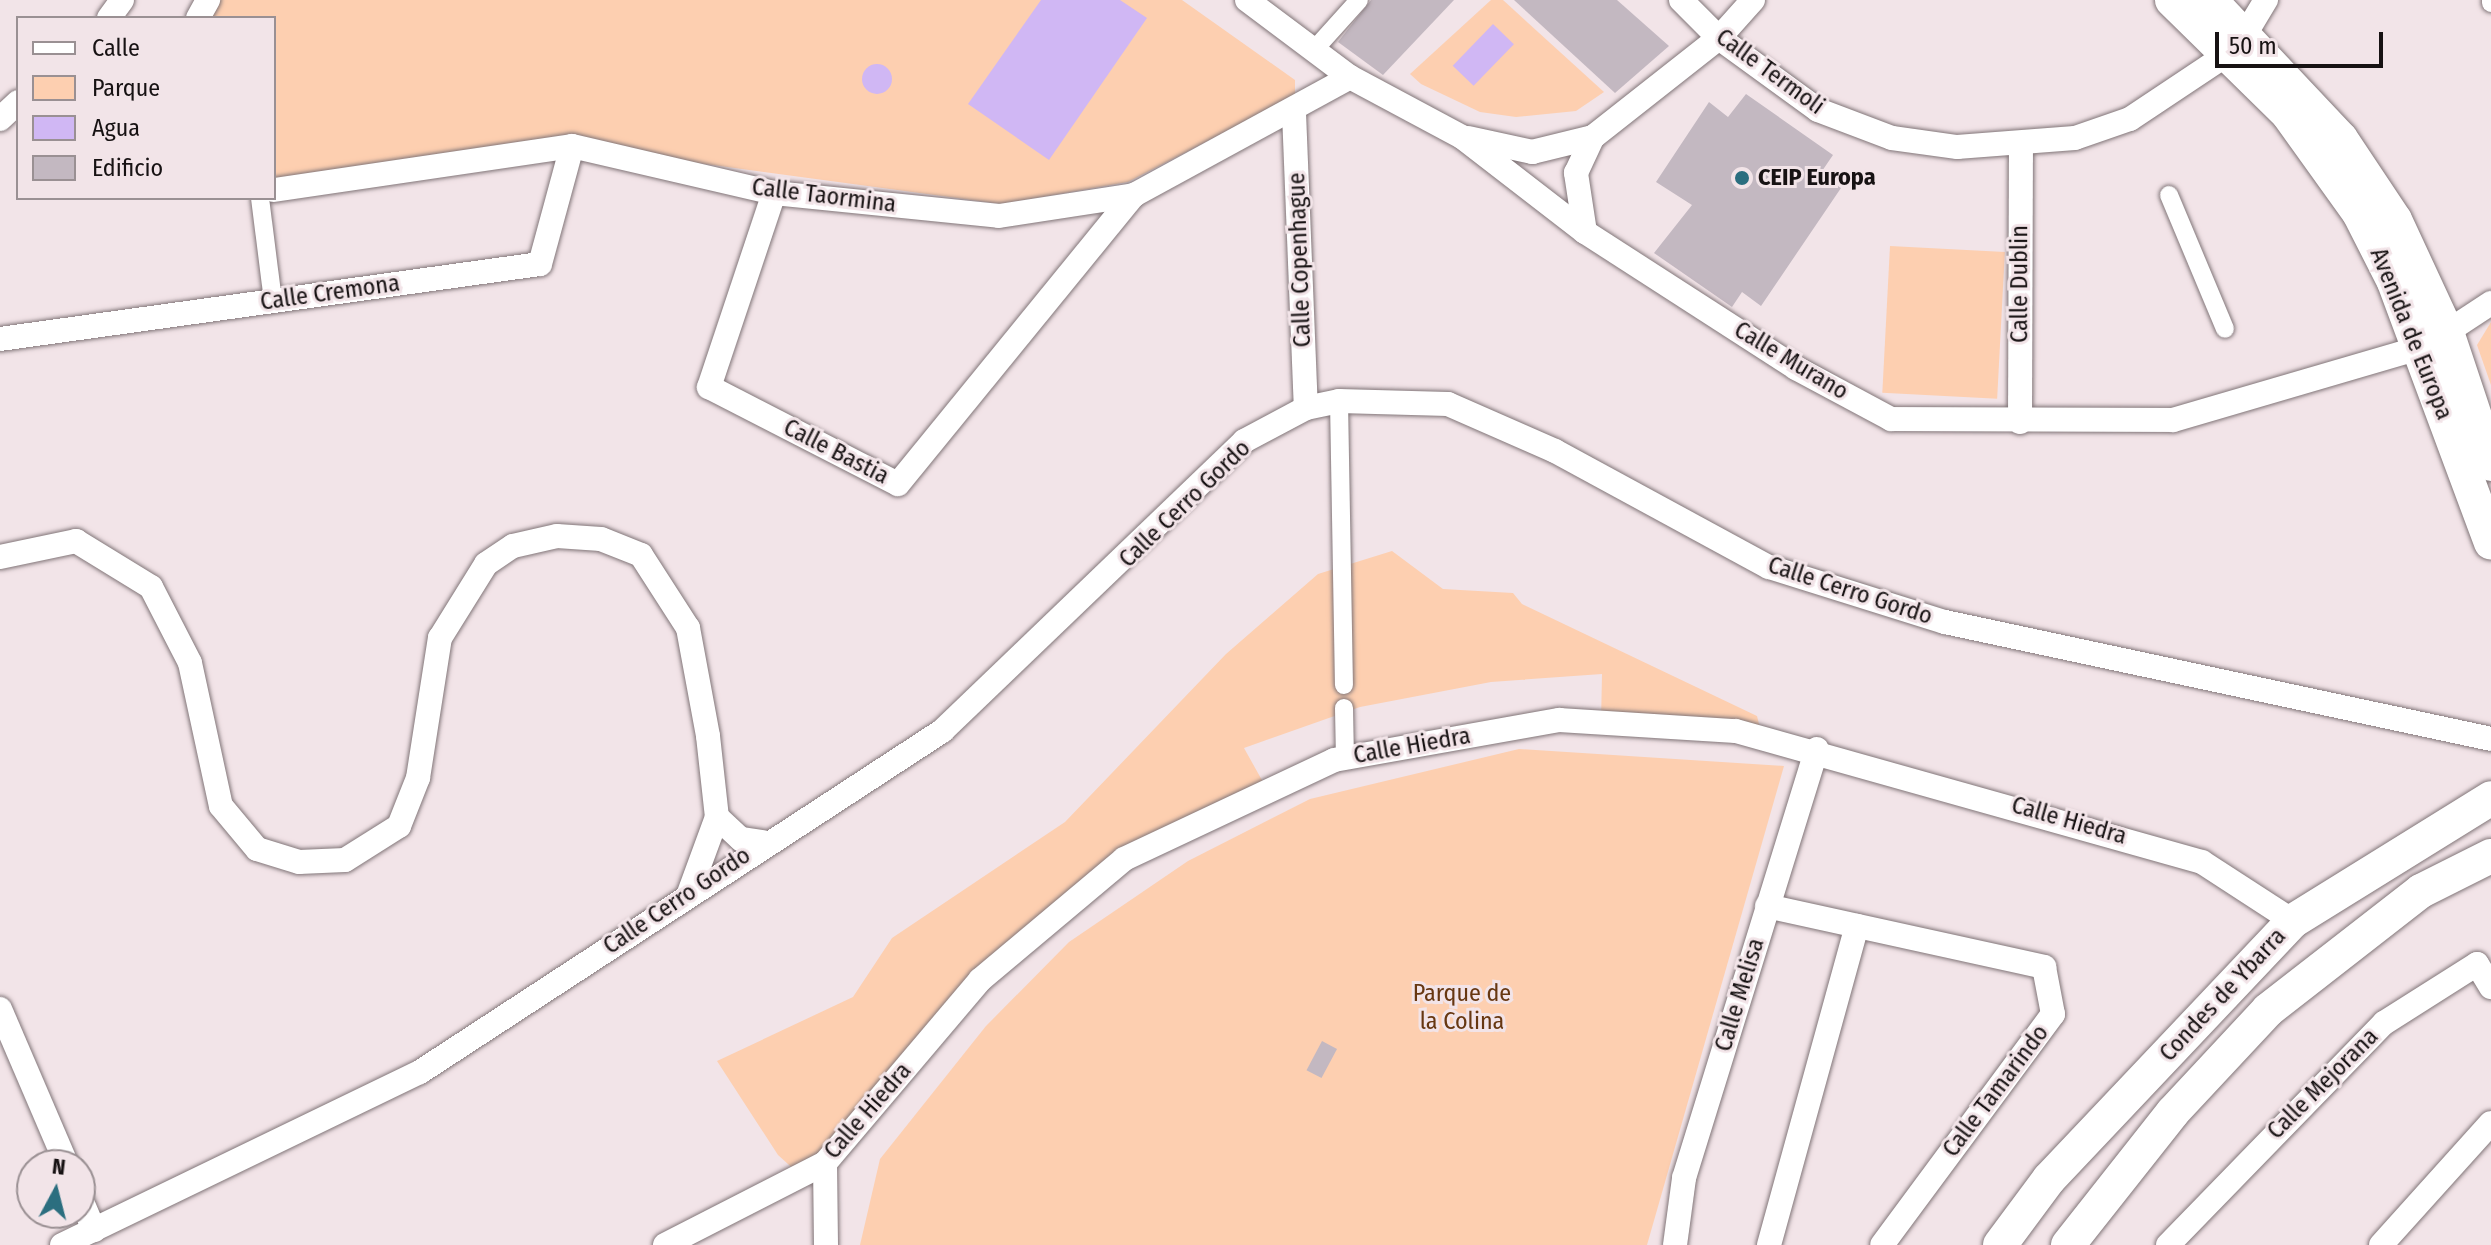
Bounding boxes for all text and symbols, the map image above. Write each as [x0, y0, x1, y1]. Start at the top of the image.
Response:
legend [16, 16, 276, 200]
scale bar [2219, 16, 2387, 66]
street label: Calle Termoli [1710, 23, 1830, 121]
text: 50 m [2229, 32, 2277, 60]
text: Calle [92, 34, 140, 62]
text: Parque [92, 74, 160, 102]
text: Agua [92, 114, 140, 142]
text: Edificio [92, 154, 163, 182]
place label: CEIP Europa [1758, 164, 1876, 192]
marker: CEIP Europa [1733, 169, 1751, 187]
street label: Calle Copenhague [1283, 172, 1317, 348]
street label: Calle Taormina [750, 173, 898, 219]
street label: Calle Dublin [2006, 225, 2034, 343]
street label: Avenida de Europa [2363, 244, 2459, 424]
street label: Calle Cremona [258, 269, 402, 317]
street label: Calle Murano [1729, 316, 1853, 406]
street label: Calle Bastia [779, 413, 893, 491]
street label: Calle Cerro Gordo [1113, 434, 1257, 574]
street label: Calle Cerro Gordo [1764, 551, 1936, 631]
street label: Calle Hiedra [1351, 722, 1473, 770]
street label: Calle Hiedra [2008, 791, 2130, 851]
street label: Calle Cerro Gordo [598, 841, 756, 961]
street label: Condes de Ybarra [2154, 922, 2292, 1068]
street label: Calle Melisa [1709, 935, 1771, 1055]
park label: Parque de la Colina [1413, 980, 1511, 1036]
street label: Calle Tamarindo [1937, 1019, 2055, 1163]
street label: Calle Mejorana [2262, 1023, 2384, 1145]
street label: Calle Hiedra [818, 1057, 918, 1165]
north arrow [16, 1149, 96, 1229]
text: N [51, 1152, 67, 1181]

